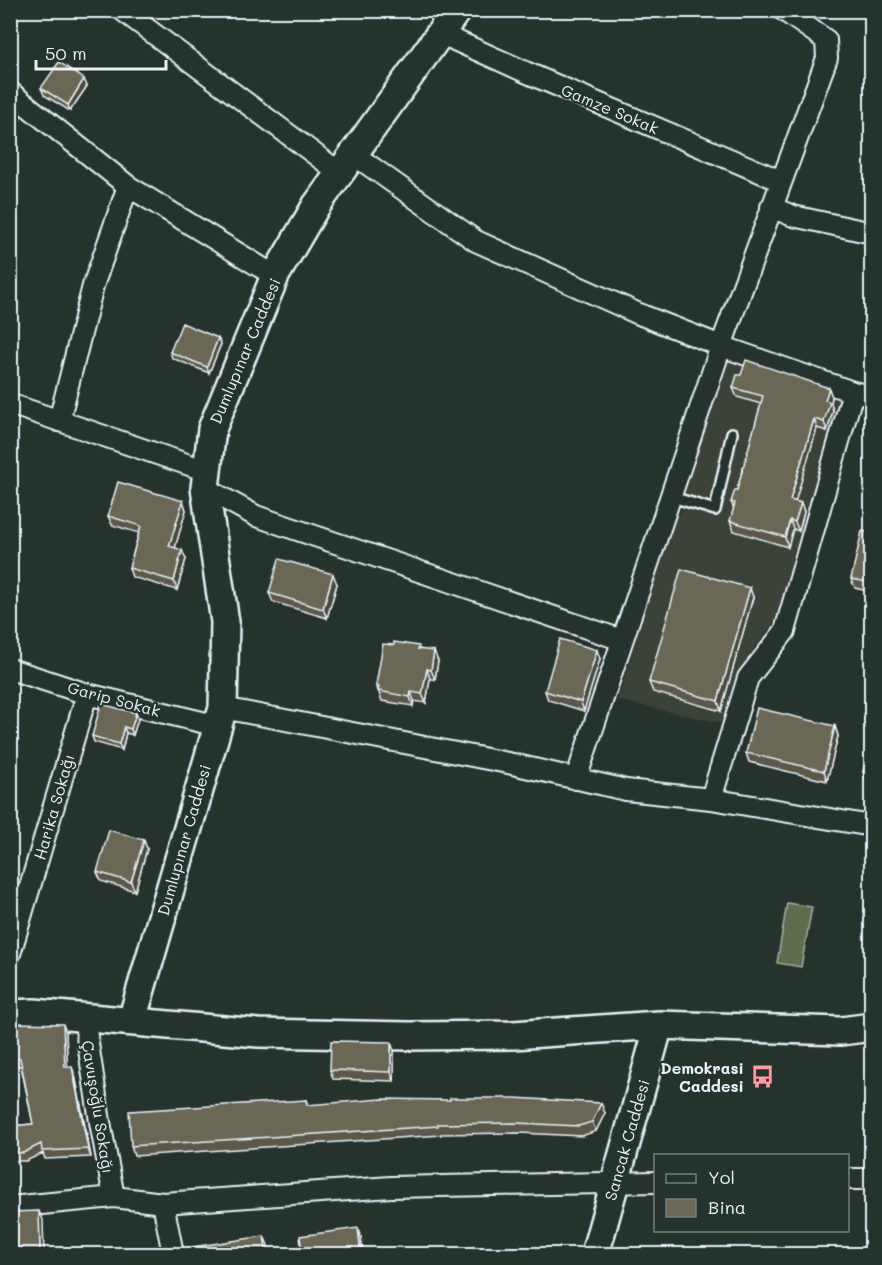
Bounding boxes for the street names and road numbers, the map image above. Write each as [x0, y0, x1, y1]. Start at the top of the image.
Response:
street label: Gamze Sokak [558, 79, 662, 139]
street label: Dumlupınar Caddesi [204, 275, 285, 427]
street label: Garip Sokak [65, 676, 163, 721]
street label: Harika Sokağı [28, 752, 79, 862]
street label: Dumlupınar Caddesi [152, 762, 215, 918]
street label: Çavuşoğlu Sokağı [78, 1039, 119, 1175]
street label: Sancak Caddesi [599, 1077, 654, 1203]

